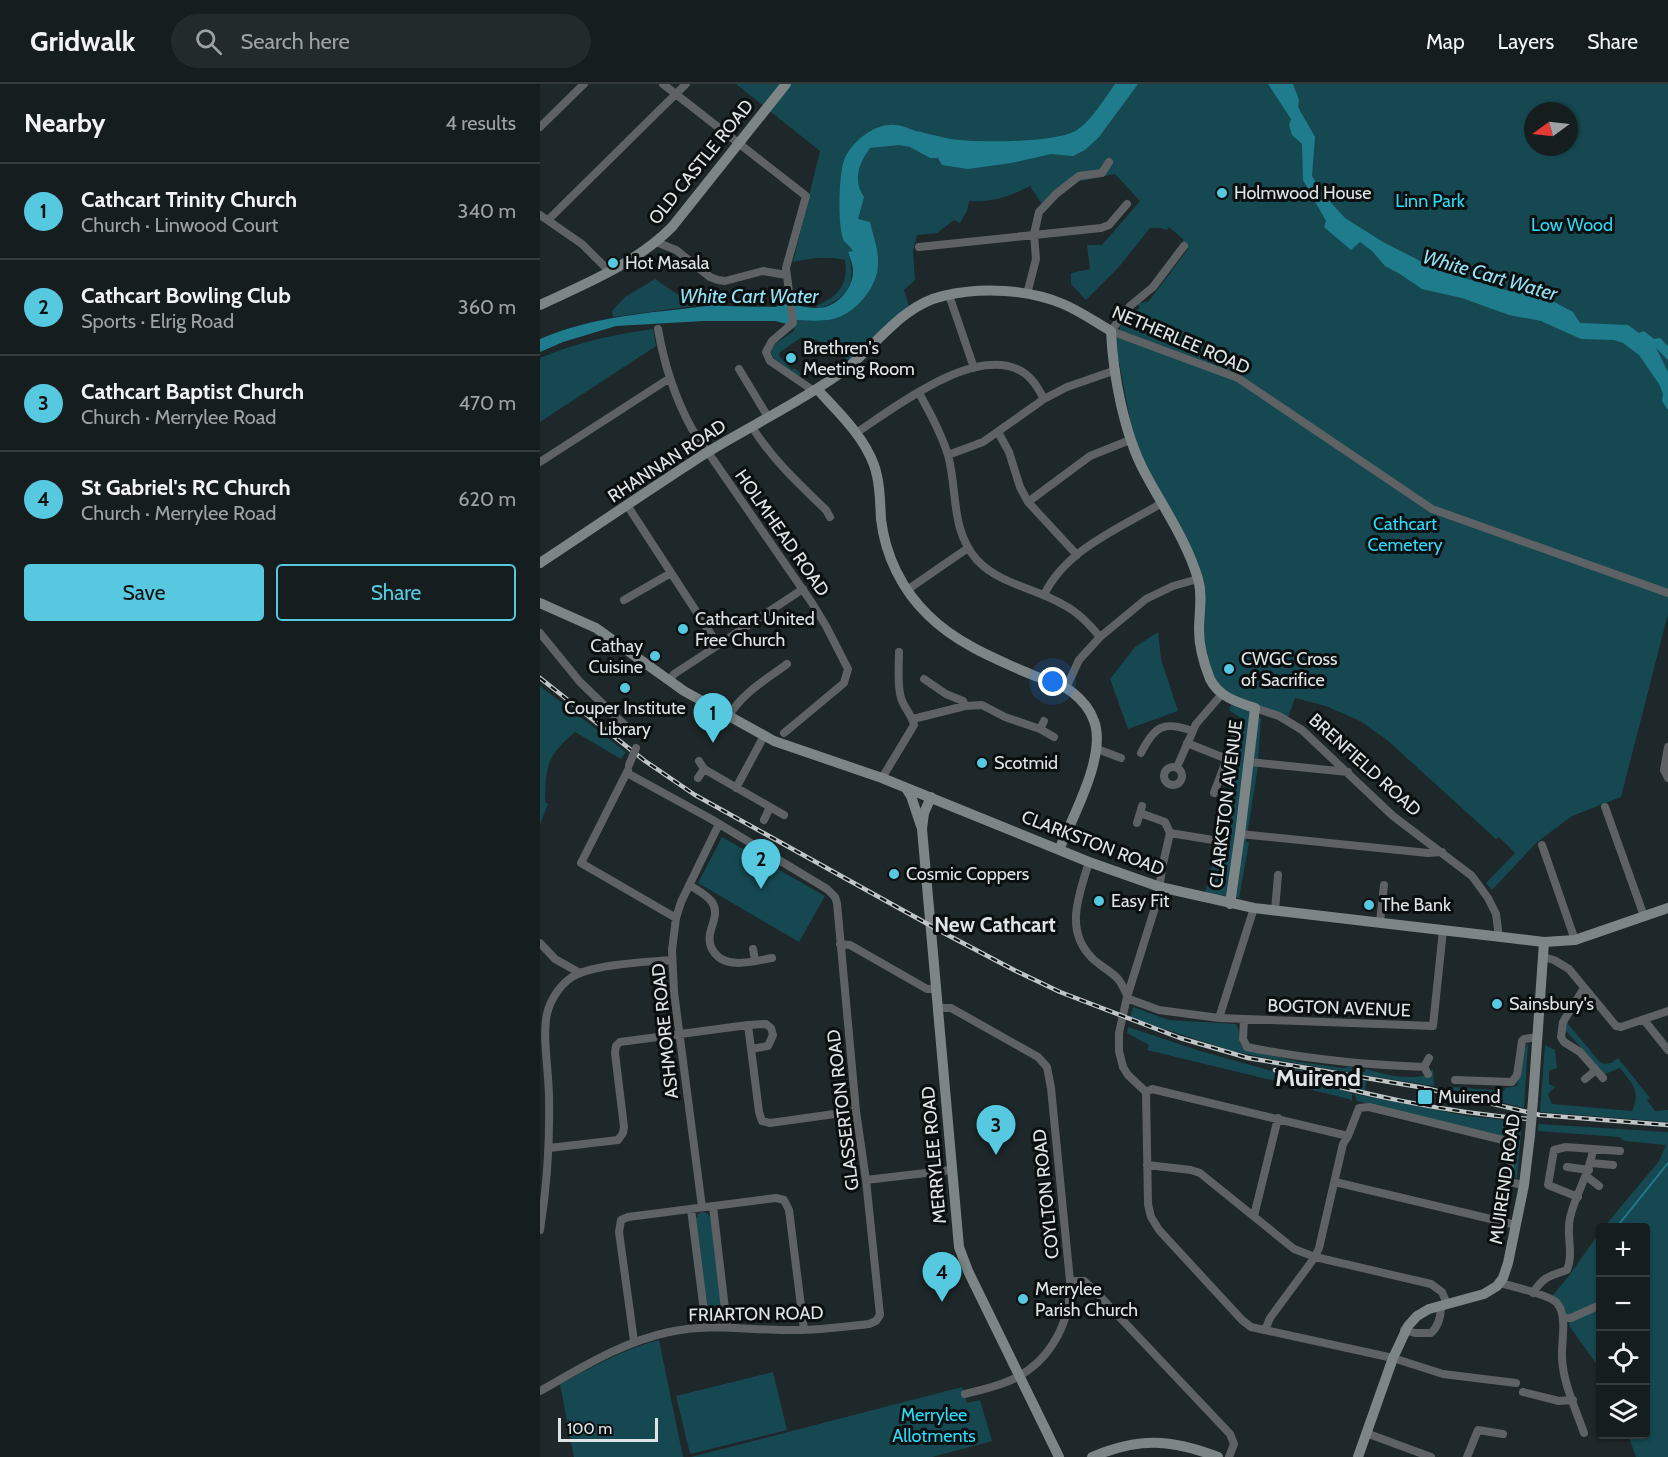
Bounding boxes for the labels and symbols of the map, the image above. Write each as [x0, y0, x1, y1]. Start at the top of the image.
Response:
street label: OLD CASTLE ROAD [644, 95, 758, 229]
north arrow [1524, 102, 1578, 156]
place label: Holmwood House [1234, 182, 1372, 204]
marker: Holmwood House [1215, 186, 1229, 200]
park label: Linn Park [1395, 190, 1466, 212]
park label: Low Wood [1531, 214, 1613, 236]
water label: White Cart Water [1420, 244, 1561, 306]
place label: Hot Masala [625, 252, 710, 274]
marker: Hot Masala [606, 256, 620, 270]
water label: White Cart Water [679, 284, 819, 308]
street label: NETHERLEE ROAD [1109, 301, 1253, 379]
place label: Brethren's Meeting Room [803, 337, 915, 380]
marker: Brethren's Meeting Room [784, 351, 798, 365]
street label: RHANNAN ROAD [604, 415, 730, 507]
street label: HOLMHEAD ROAD [730, 465, 834, 601]
park label: Cathcart Cemetery [1367, 513, 1443, 556]
place label: Cathcart United Free Church [695, 608, 815, 651]
marker: Cathcart United Free Church [676, 622, 690, 636]
place label: Cathay Cuisine [588, 635, 643, 678]
place label: CWGC Cross of Sacrifice [1241, 648, 1337, 691]
marker: Cathay Cuisine [648, 649, 662, 663]
marker: CWGC Cross of Sacrifice [1222, 662, 1236, 676]
your location [1038, 667, 1067, 696]
marker: Couper Institute Library [618, 681, 632, 695]
pin: 1 [694, 694, 732, 743]
place label: Couper Institute Library [564, 697, 686, 740]
street label: BRENFIELD ROAD [1304, 709, 1426, 821]
street label: CLARKSTON AVENUE [1205, 719, 1247, 889]
place label: Scotmid [994, 752, 1058, 774]
marker: Scotmid [975, 756, 989, 770]
street label: CLARKSTON ROAD [1019, 806, 1167, 880]
pin: 2 [742, 840, 780, 889]
place label: Cosmic Coppers [906, 863, 1029, 885]
marker: Cosmic Coppers [887, 867, 901, 881]
place label: Easy Fit [1111, 890, 1169, 912]
marker: Easy Fit [1092, 894, 1106, 908]
place label: The Bank [1381, 894, 1452, 916]
marker: The Bank [1362, 898, 1376, 912]
district label: New Cathcart [934, 912, 1056, 937]
street label: ASHMORE ROAD [647, 962, 683, 1100]
place label: Sainsbury's [1509, 993, 1594, 1015]
street label: BOGTON AVENUE [1267, 995, 1411, 1021]
marker: Sainsbury's [1490, 997, 1504, 1011]
street label: GLASSERTON ROAD [822, 1028, 864, 1192]
district label: Muirend [1275, 1063, 1361, 1092]
street label: MERRYLEE ROAD [917, 1085, 951, 1225]
place label: Muirend [1438, 1086, 1500, 1108]
marker: Muirend [1416, 1088, 1434, 1106]
pin: 3 [976, 1106, 1016, 1155]
street label: MUIREND ROAD [1485, 1112, 1525, 1246]
street label: COYLTON ROAD [1028, 1128, 1064, 1260]
pin: 4 [922, 1252, 962, 1302]
place label: Merrylee Parish Church [1035, 1278, 1138, 1321]
marker: Merrylee Parish Church [1016, 1292, 1030, 1306]
street label: FRIARTON ROAD [688, 1302, 824, 1326]
park label: Merrylee Allotments [892, 1404, 976, 1447]
scale bar [558, 1415, 658, 1442]

